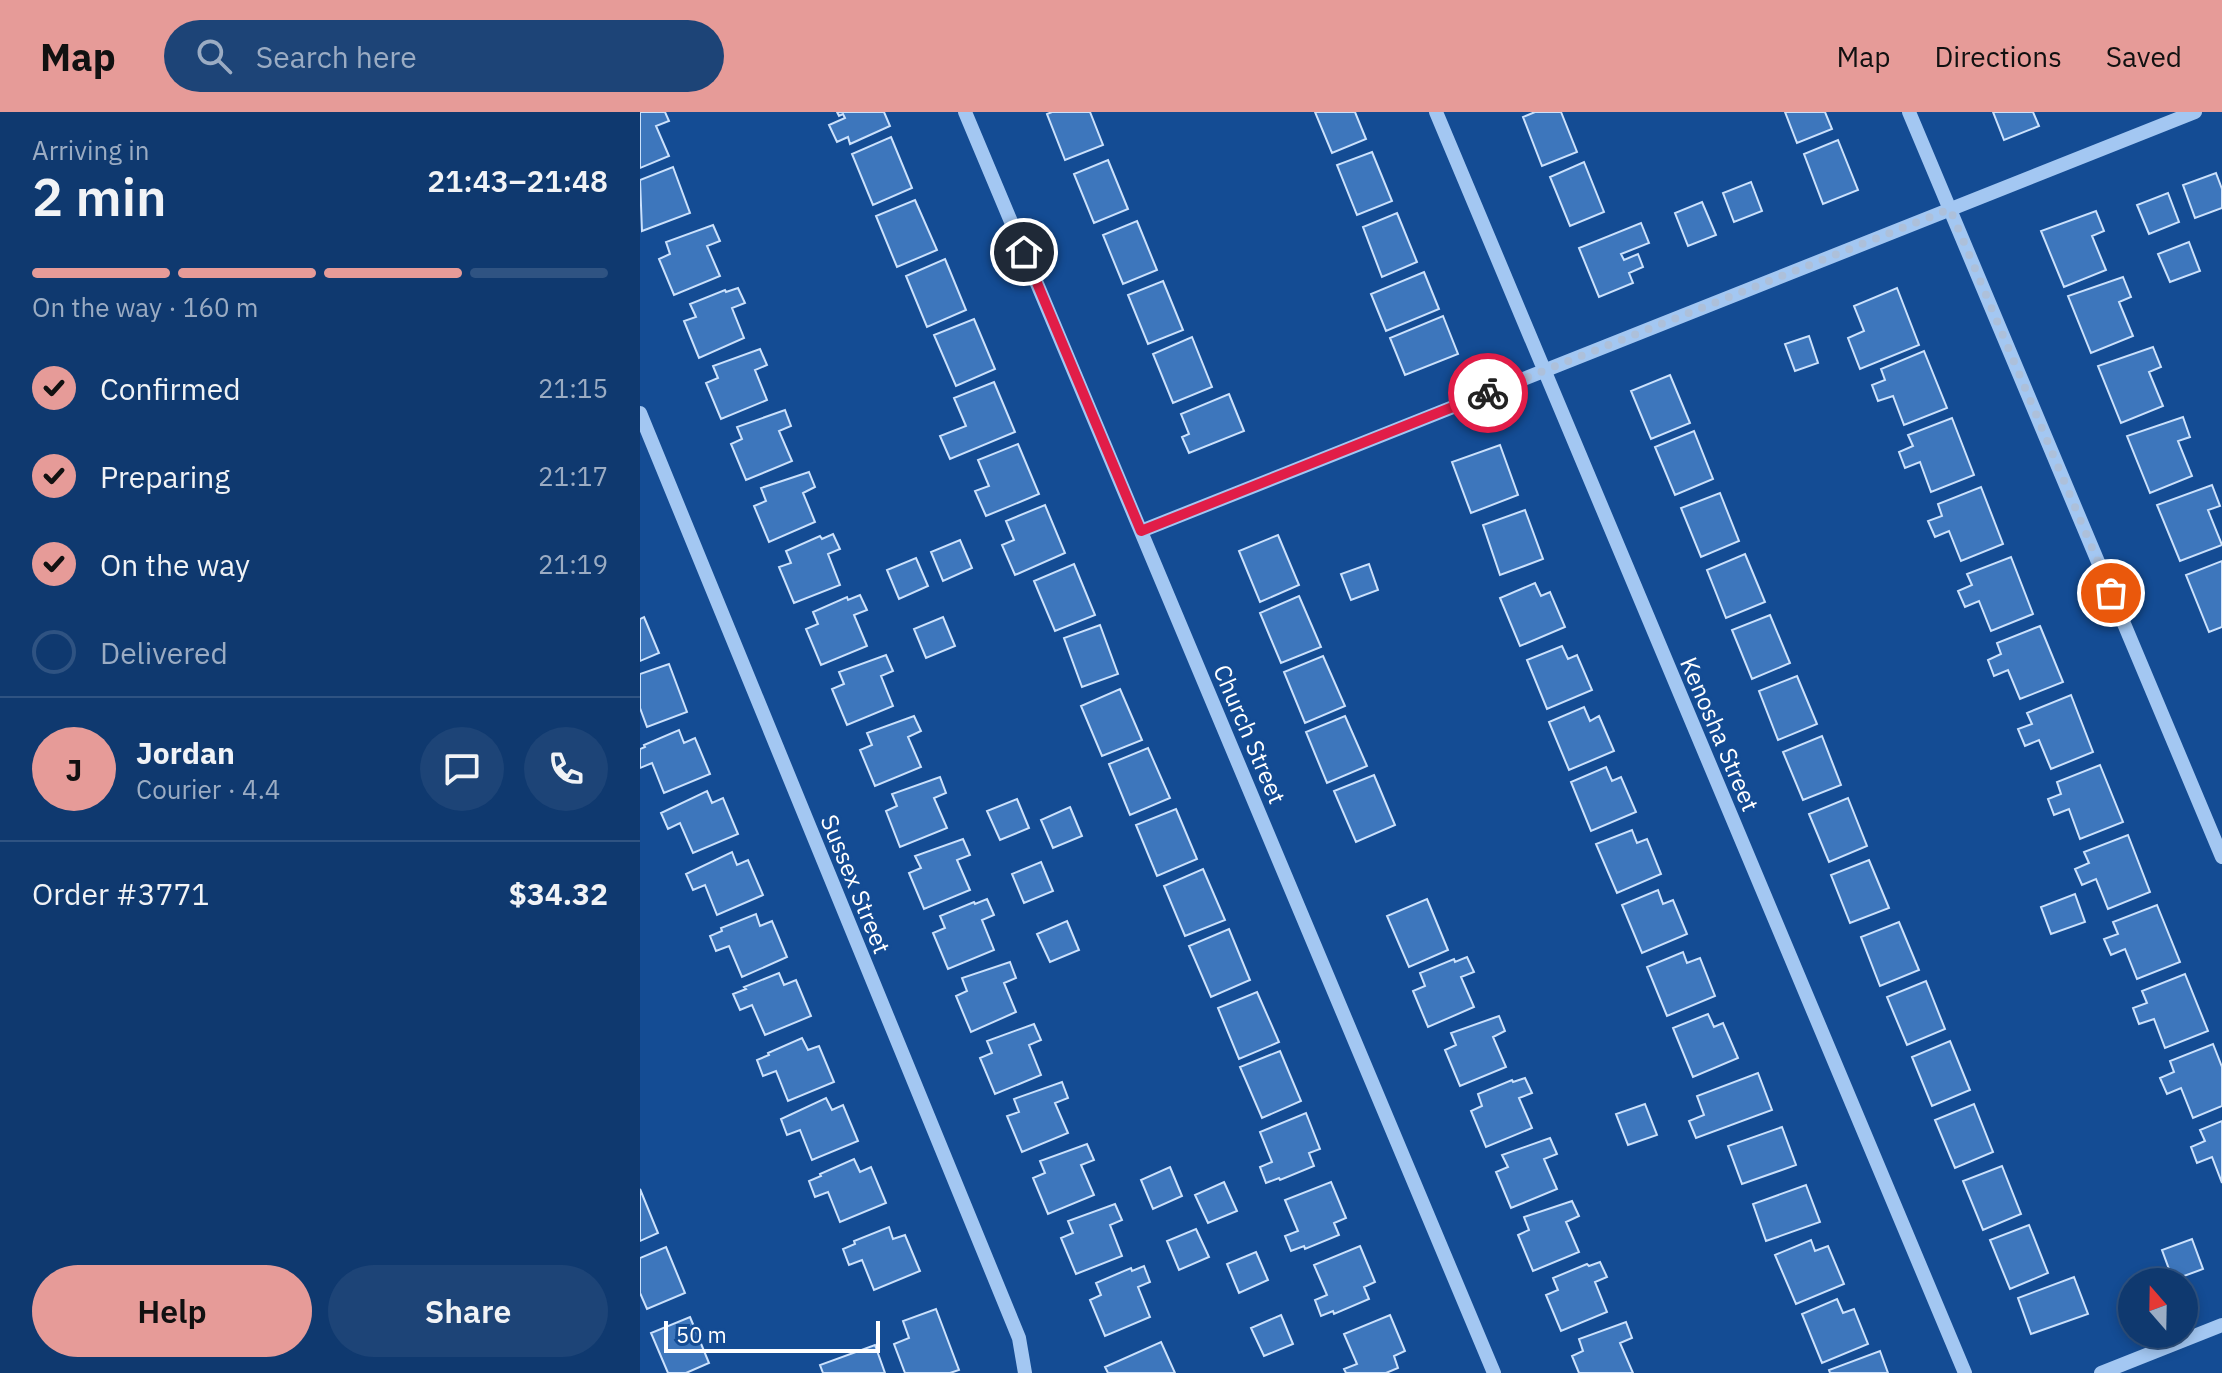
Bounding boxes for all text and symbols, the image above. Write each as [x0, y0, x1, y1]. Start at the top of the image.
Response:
search box [164, 20, 724, 92]
text: Map [40, 32, 116, 81]
icon: search [192, 34, 236, 78]
text: Search here [256, 37, 417, 76]
text: Map [1836, 38, 1890, 75]
text: Directions [1934, 38, 2062, 75]
text: Saved [2106, 38, 2182, 75]
text: Arriving in [32, 133, 149, 167]
text: 21:43–21:48 [427, 161, 608, 200]
text: 2 min [32, 163, 167, 230]
pin [990, 218, 1058, 286]
icon: home [1002, 230, 1046, 274]
text: On the way · 160 m [32, 290, 258, 324]
courier [1448, 353, 1528, 433]
icon: check [32, 366, 76, 410]
text: Confirmed [100, 369, 241, 408]
text: 21:15 [538, 371, 608, 405]
icon: bike [1466, 371, 1510, 415]
icon: check [32, 454, 76, 498]
text: Preparing [100, 457, 230, 496]
text: 21:17 [538, 459, 608, 493]
icon: check [32, 542, 76, 586]
text: On the way [100, 545, 250, 584]
text: 21:19 [538, 547, 608, 581]
pin [2077, 559, 2145, 627]
icon: bag [2089, 571, 2133, 615]
text: Delivered [100, 633, 228, 672]
street label: Kenosha Street [1673, 652, 1767, 816]
street label: Church Street [1206, 660, 1294, 808]
button: chat [420, 727, 504, 811]
button: phone [524, 727, 608, 811]
text: Jordan [136, 733, 235, 772]
text: J [66, 750, 82, 789]
text: Courier · 4.4 [136, 772, 280, 806]
street label: Sussex Street [814, 810, 898, 958]
text: Order #3771 [32, 874, 209, 913]
text: $34.32 [509, 874, 608, 913]
button: Help [32, 1265, 312, 1357]
button: Share [328, 1265, 608, 1357]
north arrow [2118, 1268, 2198, 1348]
map controls [2118, 1268, 2198, 1348]
scale bar [664, 1317, 880, 1353]
text: 50 m [676, 1320, 727, 1349]

